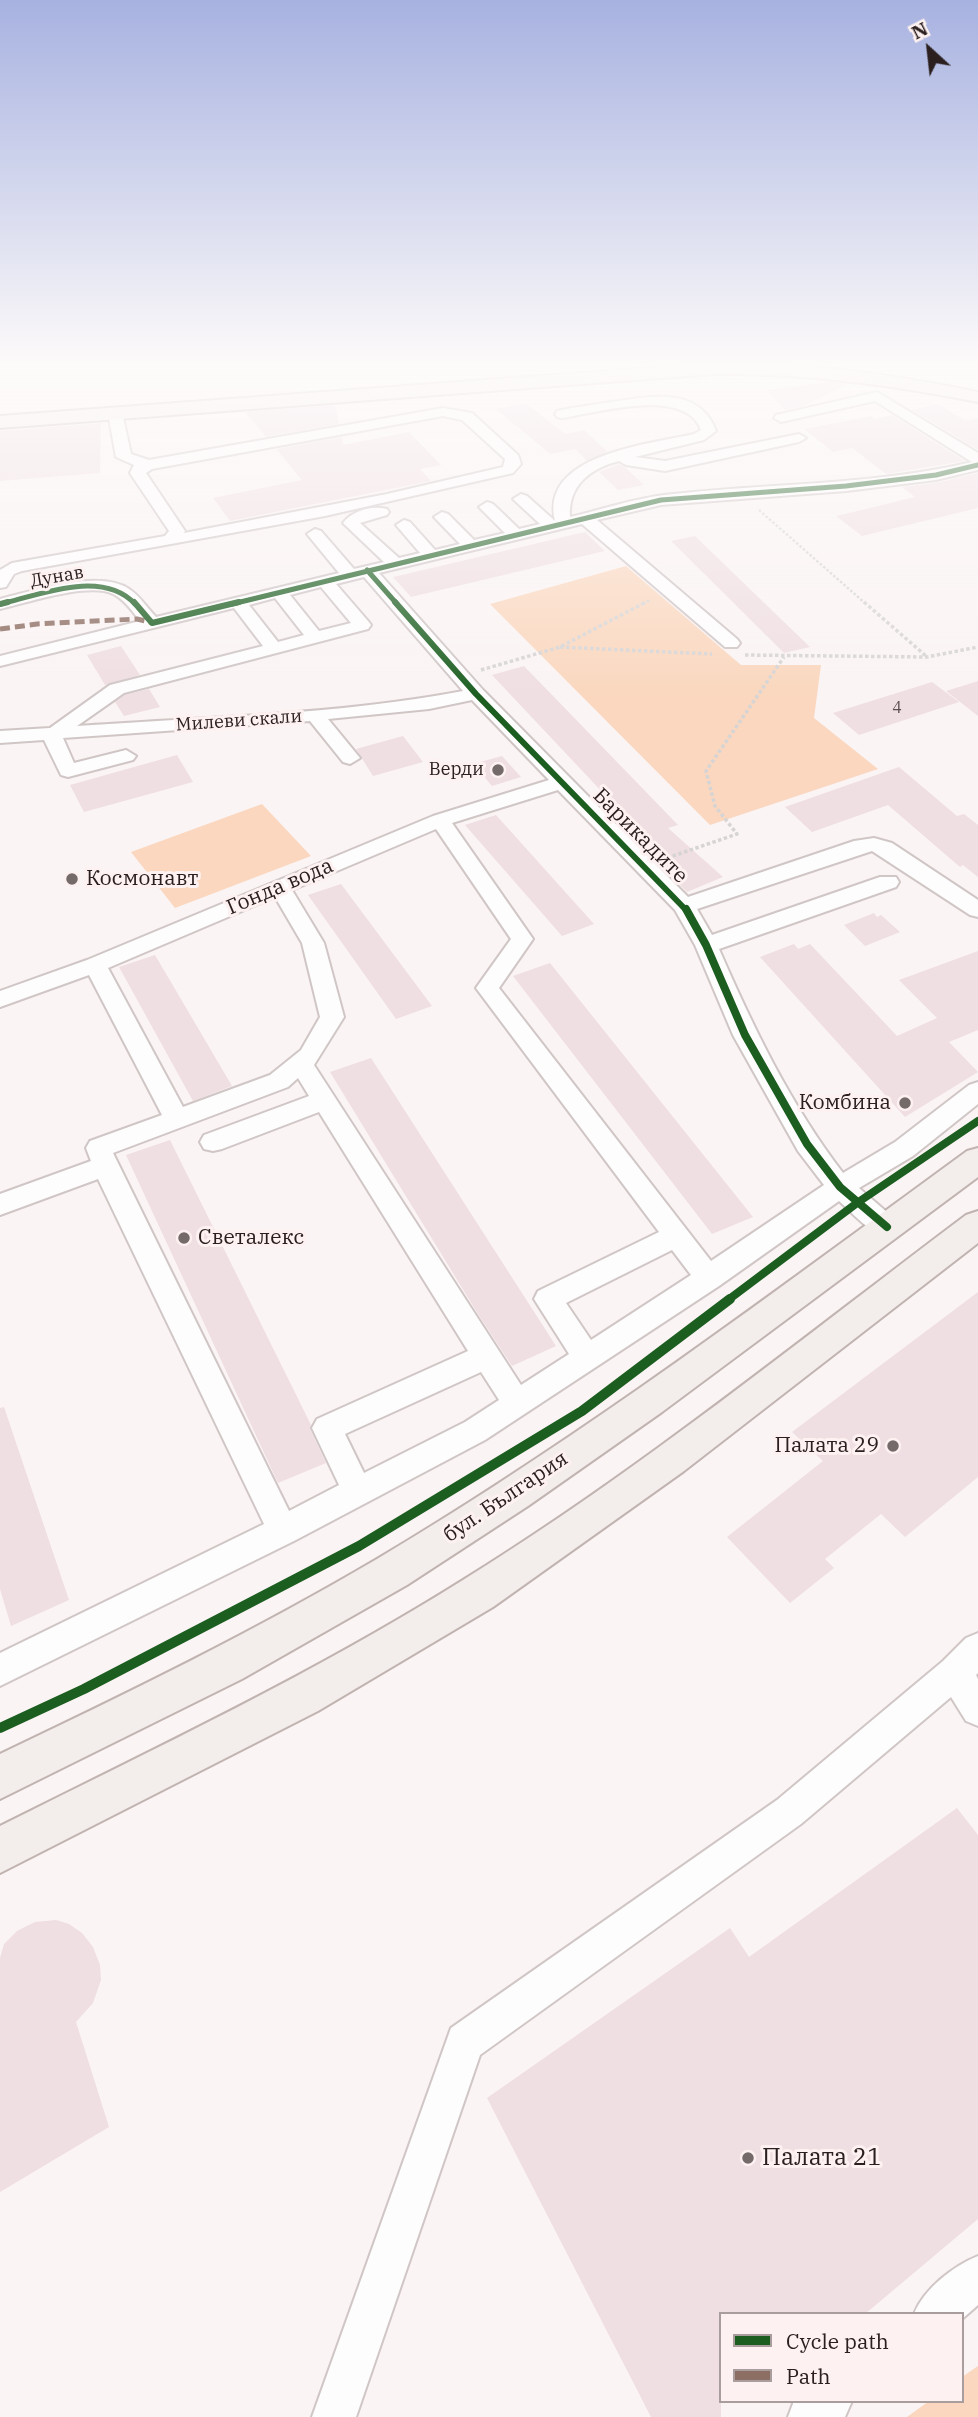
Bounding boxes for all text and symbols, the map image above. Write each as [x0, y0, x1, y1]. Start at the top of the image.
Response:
north arrow [894, 14, 964, 84]
text: N [907, 16, 932, 44]
street label: Дунав [29, 562, 85, 592]
house number: 4 [892, 698, 902, 718]
street label: Милеви скали [175, 706, 303, 736]
place label: Верди [429, 759, 484, 781]
marker: Верди [490, 762, 506, 778]
street label: Барикадите [587, 783, 693, 889]
street label: Гонда вода [223, 853, 337, 921]
place label: Космонавт [86, 866, 198, 892]
marker: Космонавт [64, 871, 80, 887]
place label: Комбина [799, 1090, 891, 1116]
marker: Комбина [897, 1095, 913, 1111]
place label: Светалекс [198, 1225, 304, 1251]
marker: Светалекс [176, 1230, 192, 1246]
place label: Палата 29 [774, 1433, 879, 1459]
marker: Палата 29 [885, 1438, 901, 1454]
street label: бул. България [439, 1446, 573, 1548]
place label: Палата 21 [762, 2144, 882, 2172]
marker: Палата 21 [740, 2150, 756, 2166]
legend [719, 2312, 964, 2403]
text: Cycle path [786, 2327, 889, 2355]
text: Path [786, 2362, 831, 2390]

